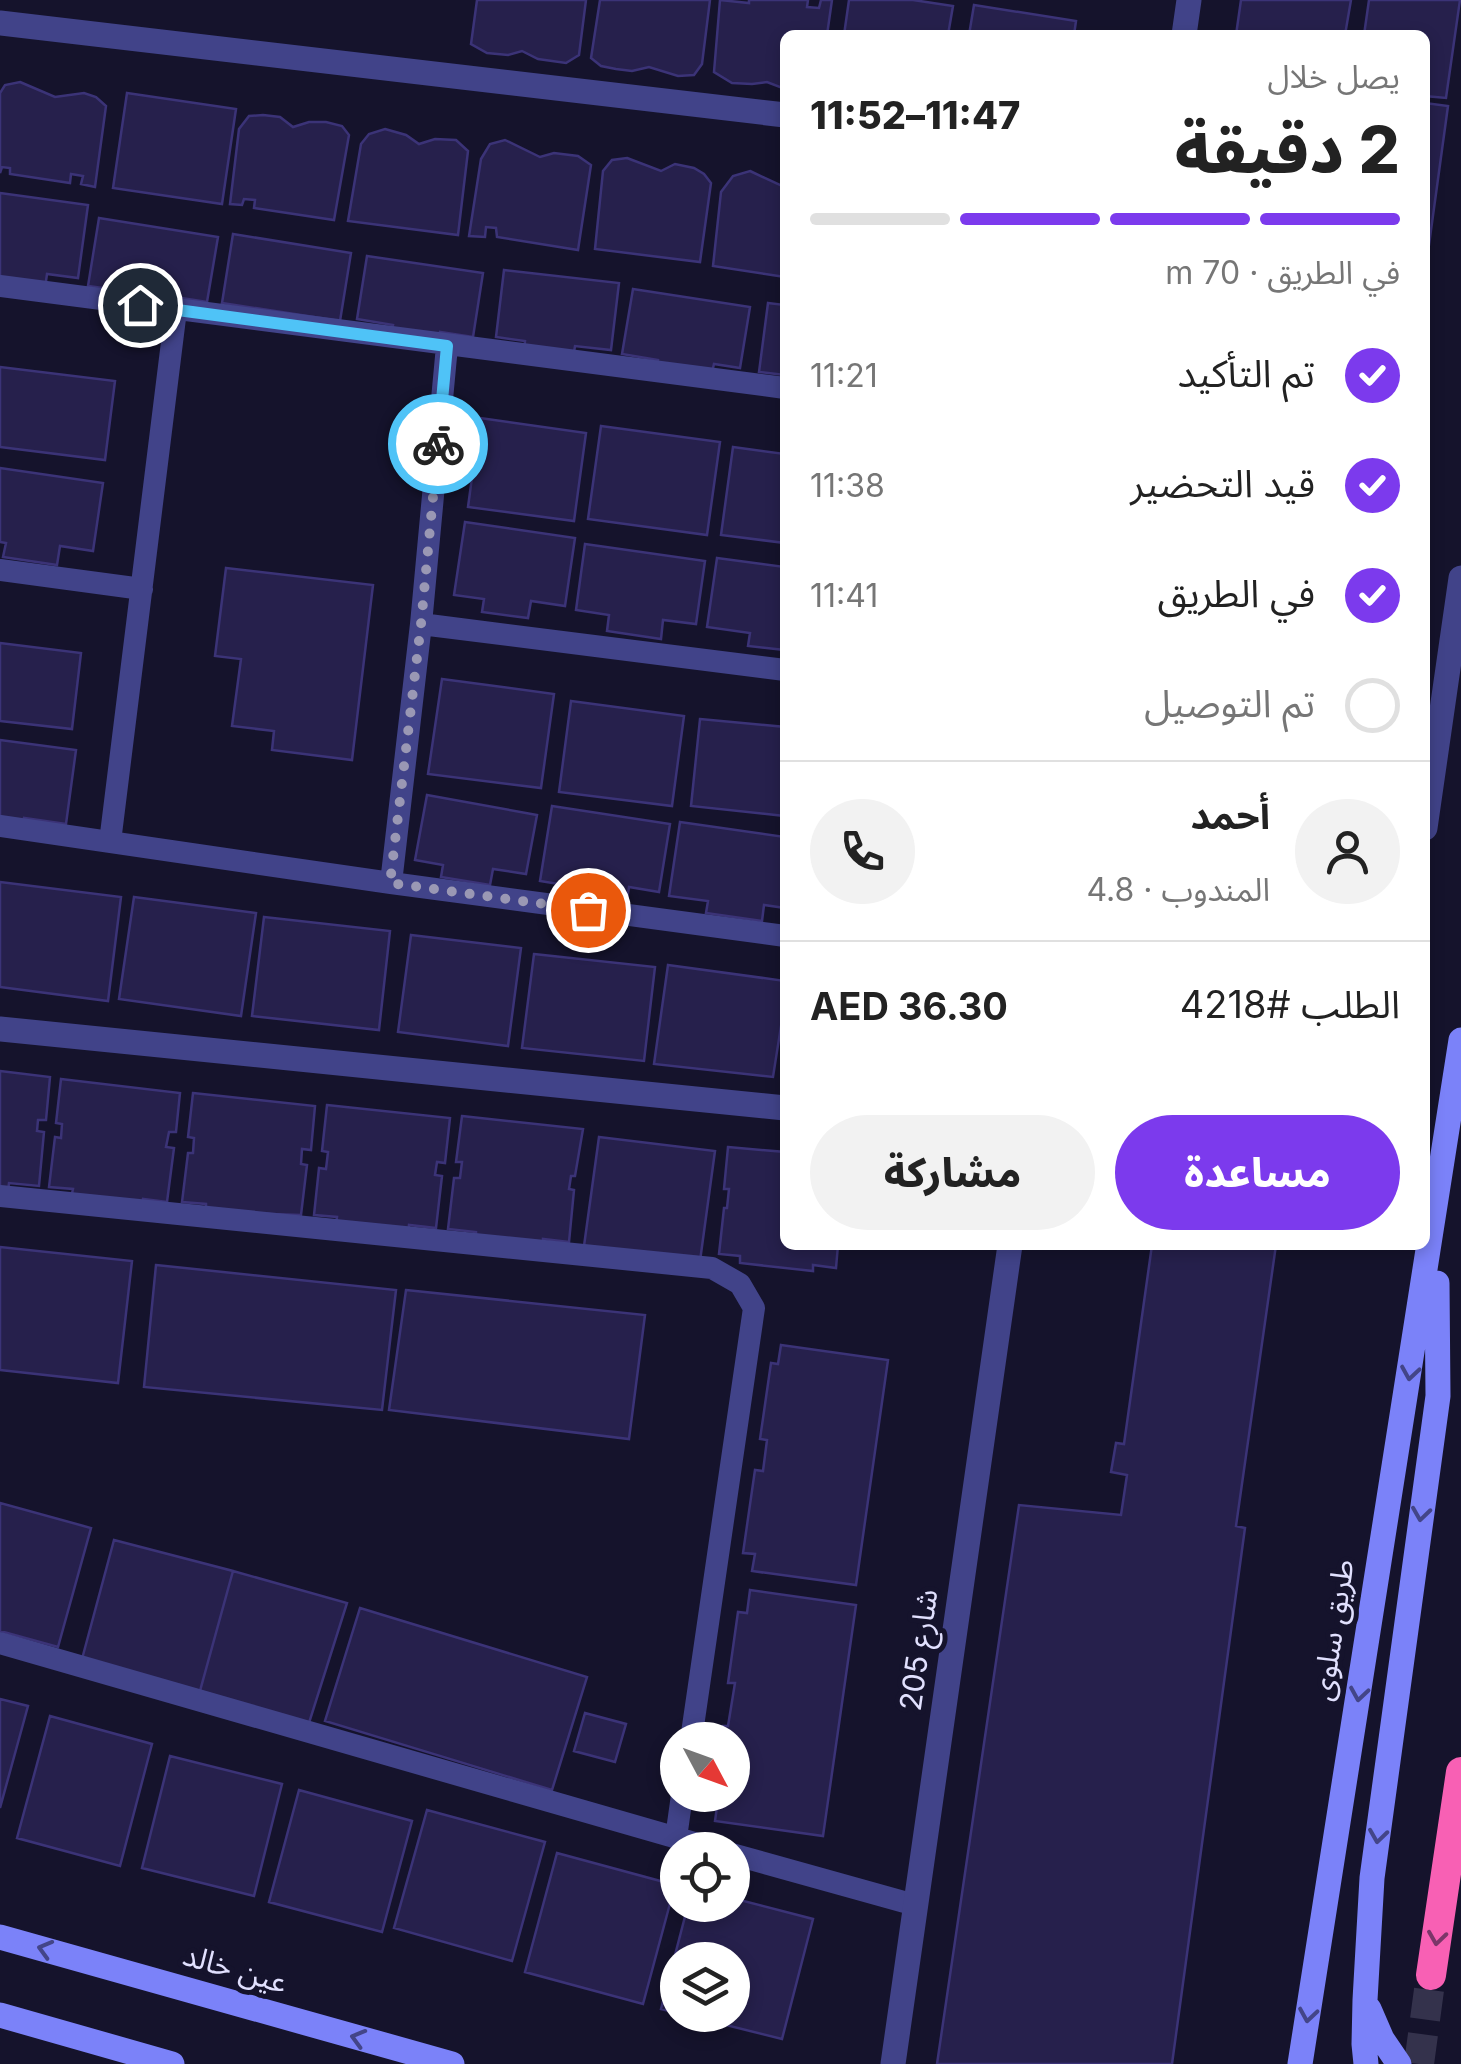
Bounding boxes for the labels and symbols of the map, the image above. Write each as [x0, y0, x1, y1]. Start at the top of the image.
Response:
pin [98, 263, 183, 348]
courier [388, 394, 488, 494]
pin [546, 868, 631, 953]
one-way arrow [1400, 1365, 1421, 1381]
one-way arrow [1412, 1506, 1433, 1522]
street label: طريق سلوى [1303, 1557, 1362, 1703]
street label: شارع 205 [892, 1587, 949, 1714]
one-way arrow [1349, 1686, 1370, 1702]
north arrow [660, 1722, 750, 1812]
one-way arrow [1368, 1828, 1389, 1844]
one-way arrow [1427, 1929, 1448, 1946]
street label: عين خالد [179, 1936, 292, 2000]
one-way arrow [37, 1940, 54, 1961]
one-way arrow [1298, 2007, 1319, 2023]
one-way arrow [350, 2028, 367, 2049]

